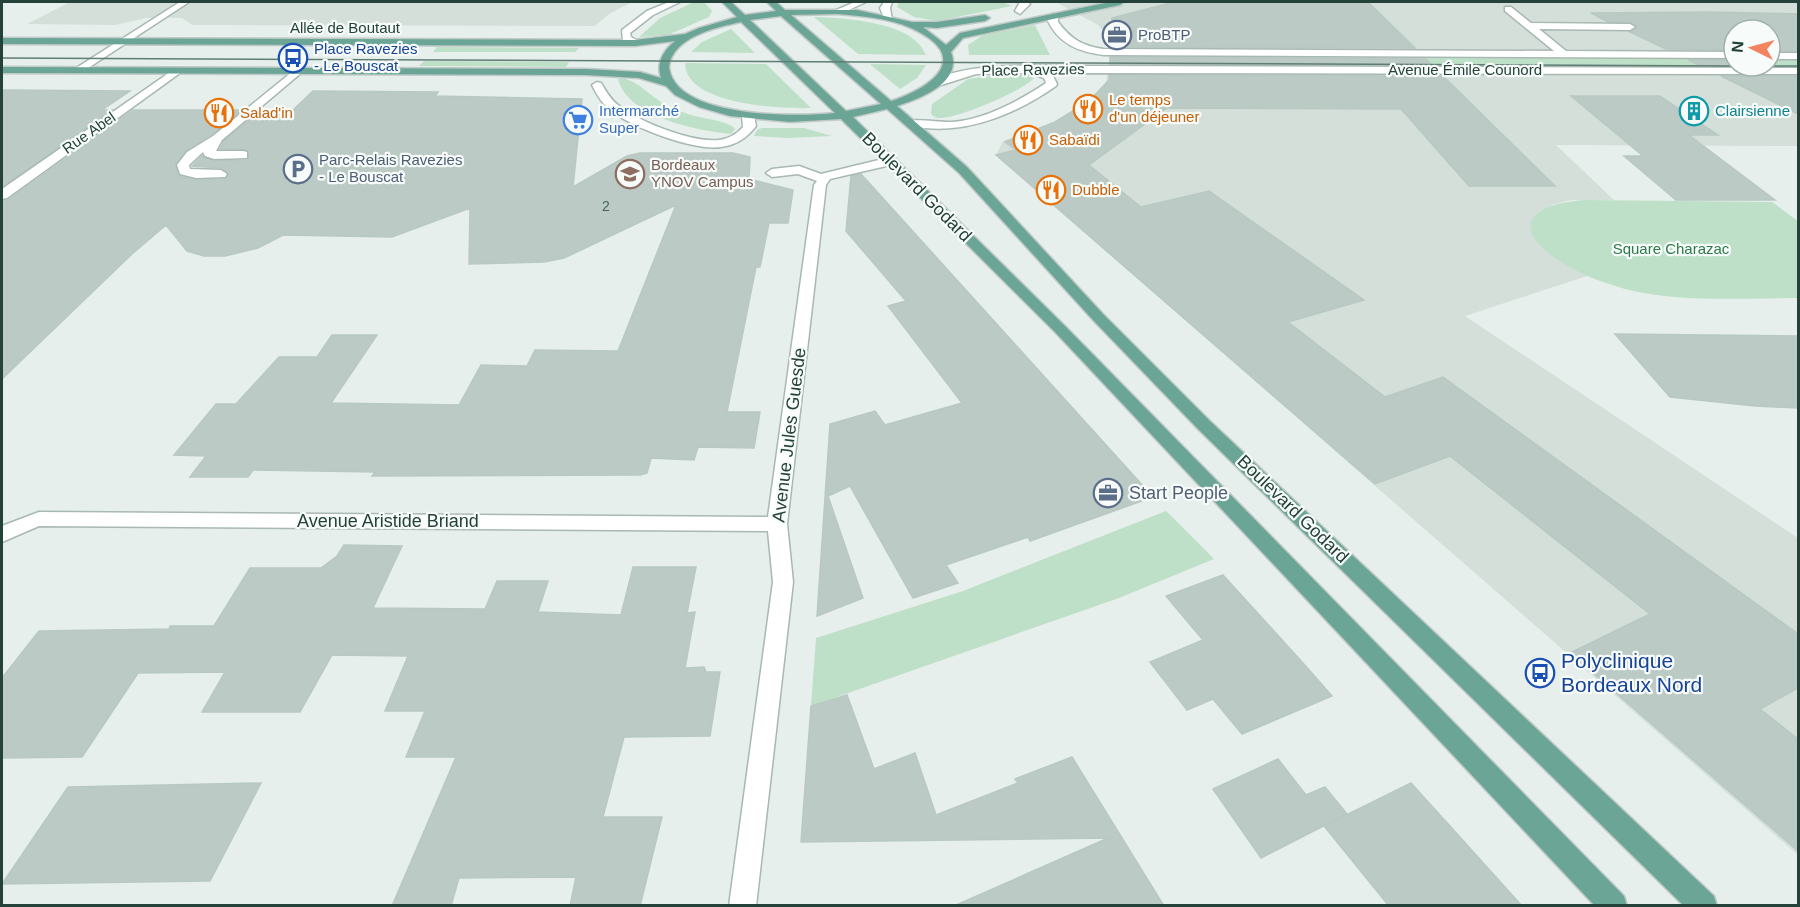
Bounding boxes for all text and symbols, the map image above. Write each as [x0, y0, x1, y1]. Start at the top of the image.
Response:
north arrow [1722, 18, 1782, 78]
street label: Allée de Boutaut [290, 19, 401, 36]
office icon: ProBTP [1101, 19, 1133, 51]
place label: ProBTP [1138, 26, 1191, 43]
place label: Place Ravezies - Le Bouscat [314, 40, 417, 74]
text: N [1729, 40, 1747, 53]
bus stop icon: Place Ravezies - Le Bouscat [277, 42, 309, 74]
street label: Place Ravezies [981, 60, 1085, 79]
street label: Avenue Émile Counord [1388, 61, 1542, 78]
place label: Le temps d'un déjeuner [1109, 91, 1199, 125]
restaurant icon: Le temps d'un déjeuner [1072, 93, 1104, 125]
building icon: Clairsienne [1678, 95, 1710, 127]
restaurant icon: Salad'in [203, 97, 235, 129]
place label: Intermarché Super [599, 102, 679, 136]
place label: Clairsienne [1715, 102, 1790, 119]
place label: Salad'in [240, 104, 293, 121]
supermarket icon: Intermarché Super [562, 104, 594, 136]
street label: Rue Abel [59, 108, 119, 157]
restaurant icon: Sabaïdi [1012, 124, 1044, 156]
street label: Boulevard Godard [858, 128, 976, 246]
place label: Sabaïdi [1049, 131, 1100, 148]
place label: Parc-Relais Ravezies - Le Bouscat [319, 151, 462, 185]
parking icon: Parc-Relais Ravezies - Le Bouscat [282, 153, 314, 185]
place label: Bordeaux YNOV Campus [651, 156, 754, 190]
school or university icon: Bordeaux YNOV Campus [614, 158, 646, 190]
restaurant icon: Dubble [1035, 174, 1067, 206]
place label: Dubble [1072, 181, 1120, 198]
house number: 2 [602, 198, 610, 214]
park label: Square Charazac [1613, 240, 1730, 257]
street label: Avenue Jules Guesde [768, 347, 810, 523]
street label: Boulevard Godard [1234, 451, 1352, 567]
office icon: Start People [1092, 477, 1124, 509]
place label: Start People [1129, 483, 1228, 503]
street label: Avenue Aristide Briand [297, 511, 479, 531]
place label: Polyclinique Bordeaux Nord [1561, 649, 1702, 696]
bus stop icon: Polyclinique Bordeaux Nord [1524, 657, 1556, 689]

